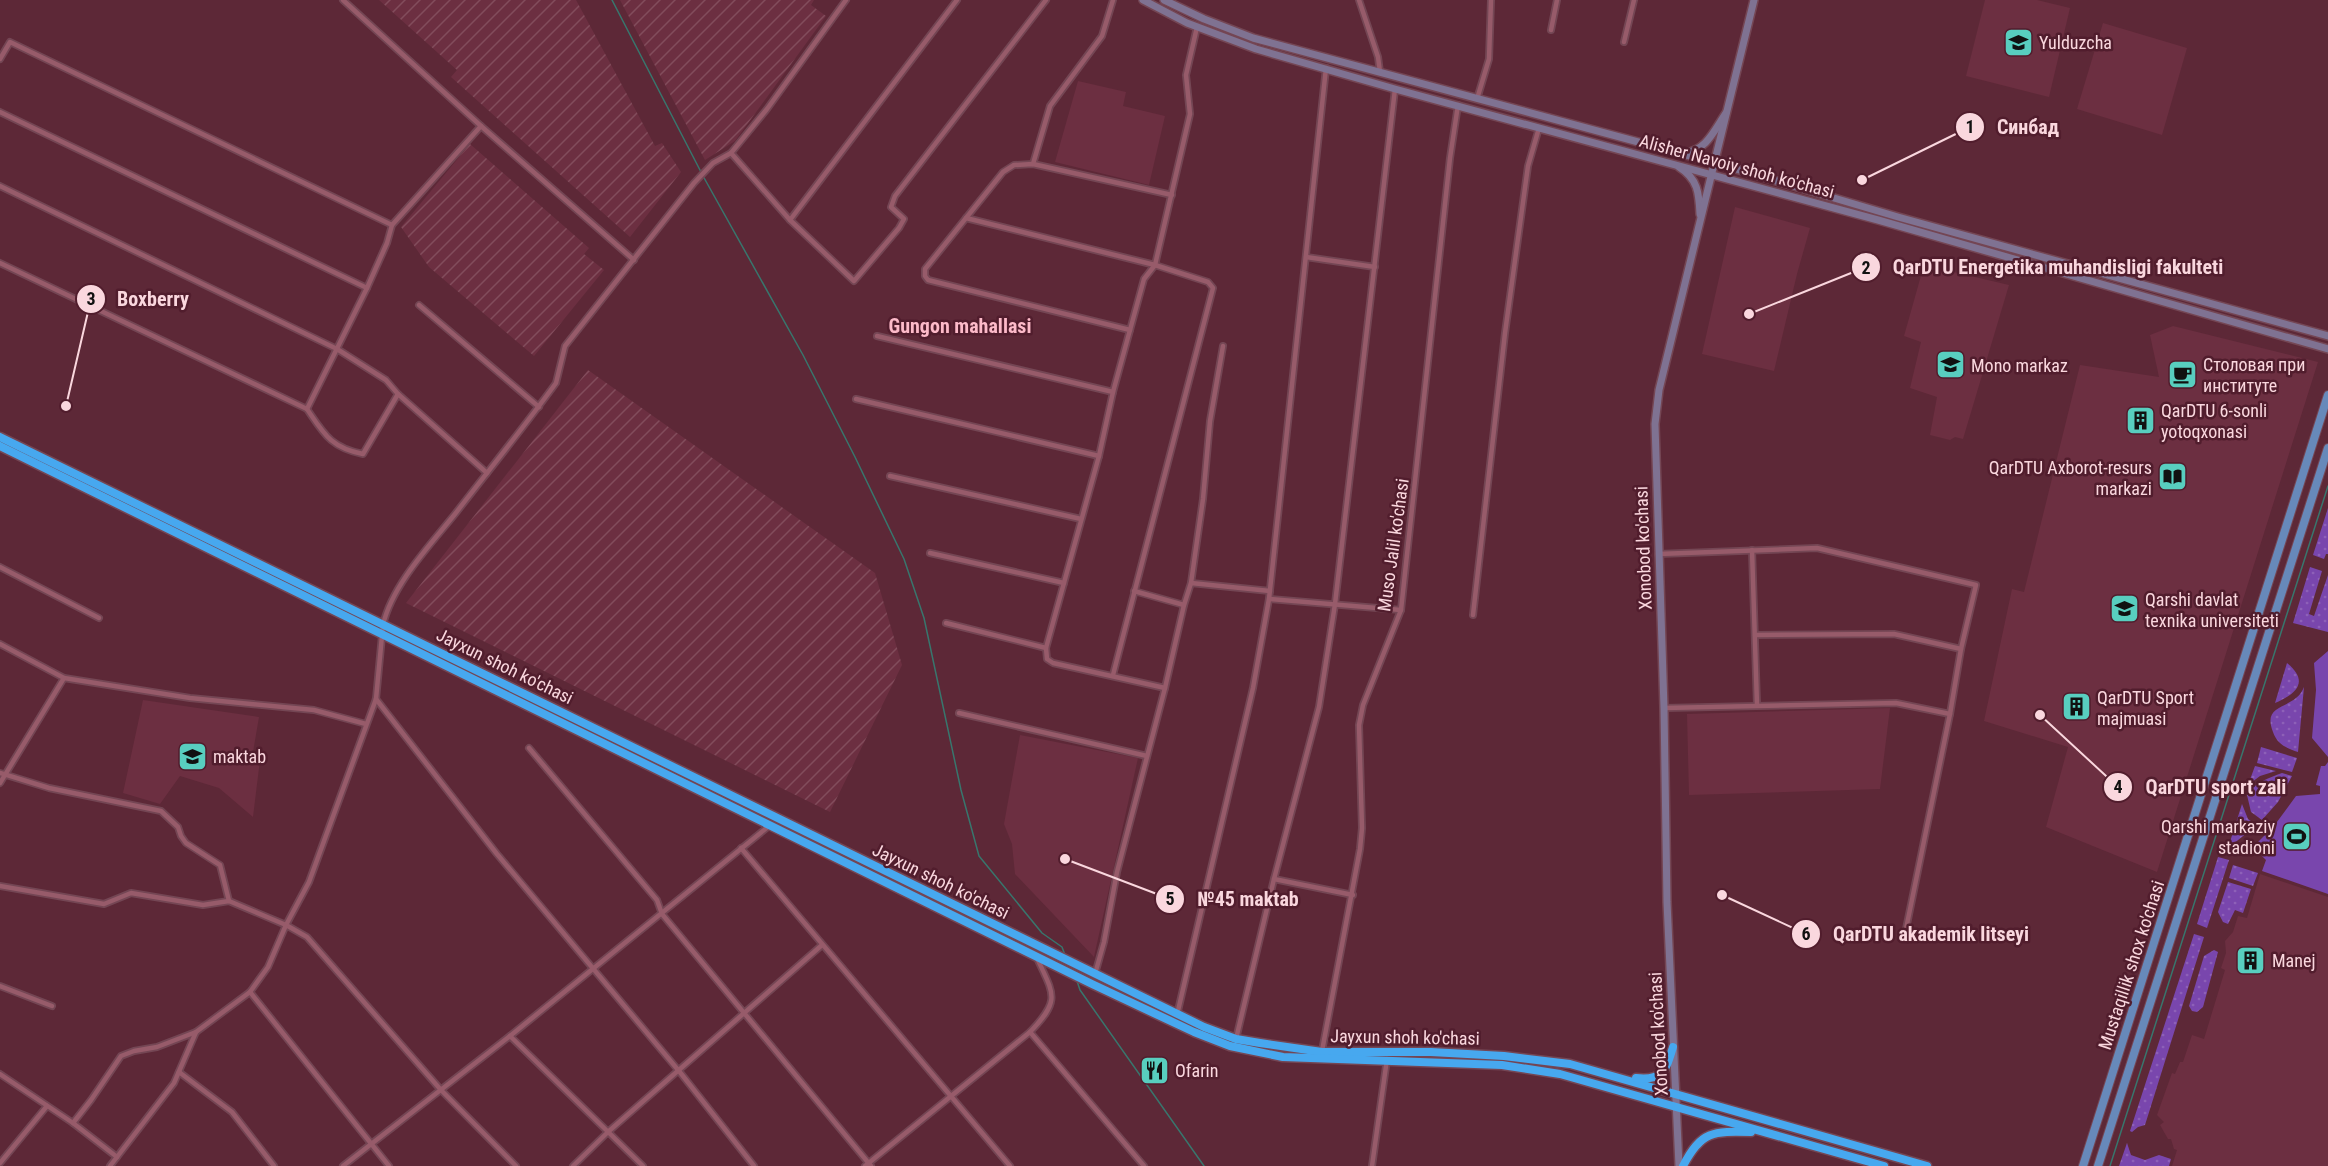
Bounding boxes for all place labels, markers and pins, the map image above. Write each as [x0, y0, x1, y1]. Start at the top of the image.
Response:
school or university icon: Yulduzcha [2002, 26, 2034, 58]
place label: Yulduzcha [2039, 32, 2112, 53]
callout: Синбад [1955, 108, 2071, 146]
callout: QarDTU Energetika muhandisligi fakulteti [1851, 248, 2235, 286]
callout: Boxberry [76, 280, 201, 318]
school or university icon: Mono markaz [1934, 349, 1966, 381]
place label: Столовая при институте [2203, 354, 2305, 396]
place label: Mono markaz [1971, 355, 2068, 376]
cafe icon: Столовая при институте [2166, 358, 2198, 390]
place label: QarDTU 6-sonli yotoqxonasi [2161, 400, 2267, 442]
building icon: QarDTU 6-sonli yotoqxonasi [2124, 404, 2156, 436]
place label: QarDTU Axborot-resurs markazi [1989, 457, 2152, 499]
library icon: QarDTU Axborot-resurs markazi [2157, 461, 2189, 493]
place label: Qarshi davlat texnika universiteti [2145, 589, 2279, 631]
school or university icon: Qarshi davlat texnika universiteti [2108, 593, 2140, 625]
place label: QarDTU Sport majmuasi [2097, 687, 2194, 729]
building icon: QarDTU Sport majmuasi [2060, 691, 2092, 723]
school or university icon: maktab [176, 740, 208, 772]
place label: maktab [213, 746, 266, 767]
callout: QarDTU sport zali [2103, 768, 2298, 806]
place label: Qarshi markaziy stadioni [2161, 816, 2275, 858]
sports icon: Qarshi markaziy stadioni [2280, 820, 2312, 852]
callout: №45 maktab [1155, 880, 1310, 918]
callout: QarDTU akademik litseyi [1791, 915, 2041, 953]
building icon: Manej [2235, 944, 2267, 976]
place label: Manej [2272, 950, 2315, 971]
restaurant icon: Ofarin [1138, 1054, 1170, 1086]
place label: Ofarin [1175, 1060, 1218, 1081]

